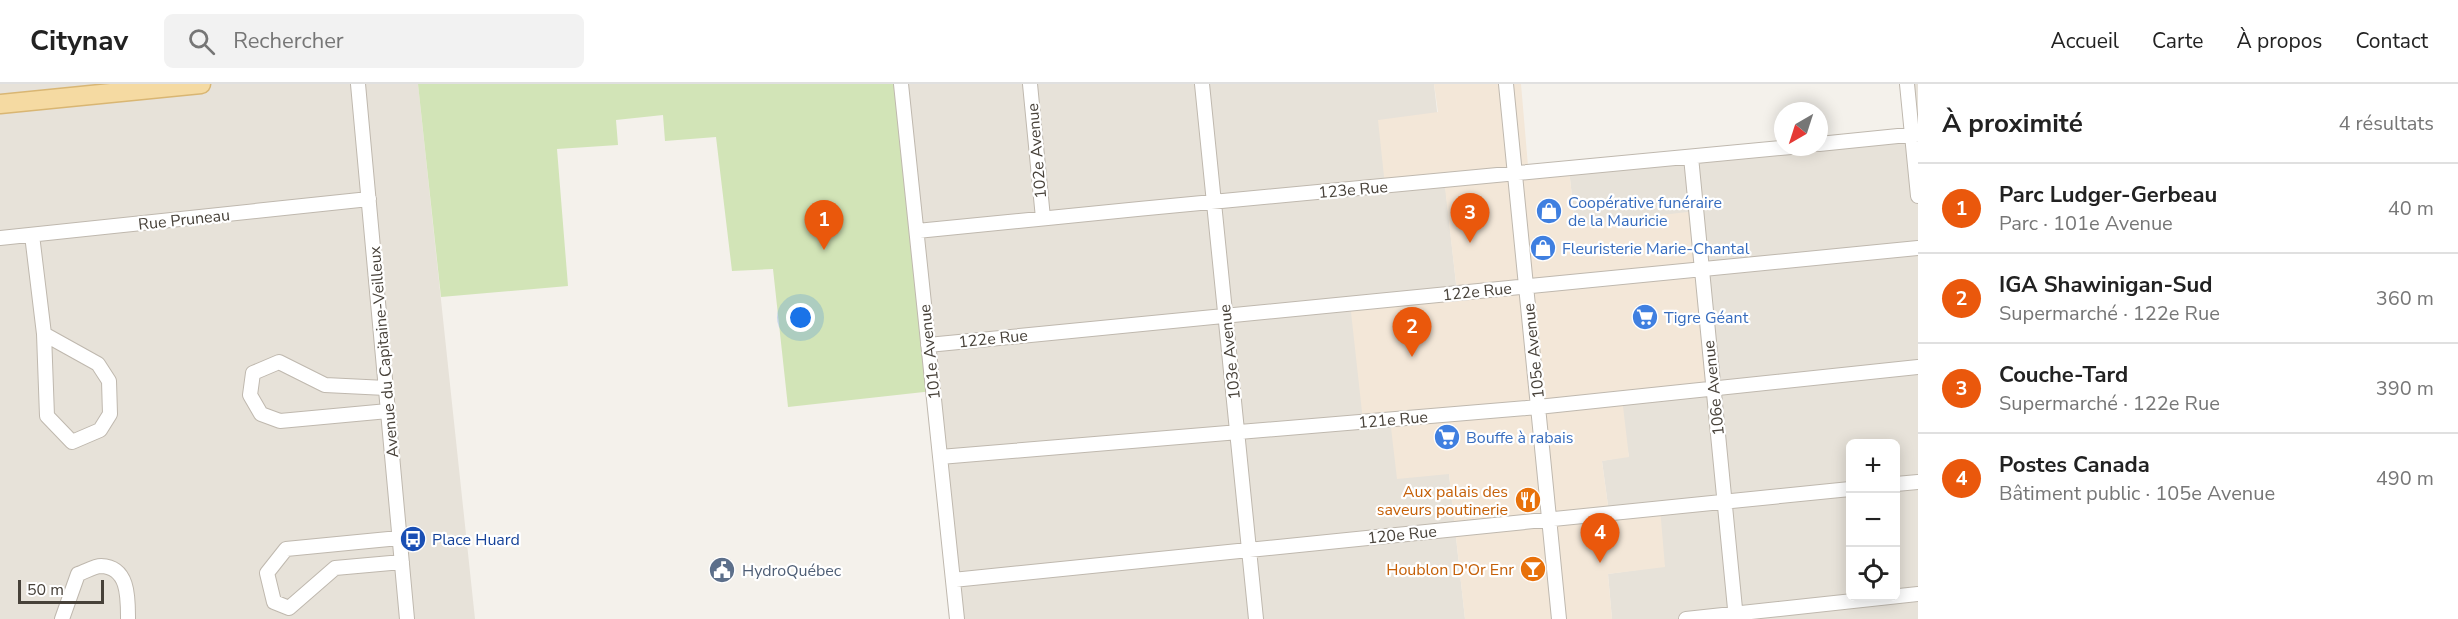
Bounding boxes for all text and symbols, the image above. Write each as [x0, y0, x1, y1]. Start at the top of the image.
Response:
search box [164, 14, 584, 68]
text: Citynav [30, 22, 128, 60]
icon: search [185, 25, 218, 58]
text: Rechercher [233, 26, 344, 56]
text: Accueil [2050, 27, 2119, 55]
text: Carte [2152, 27, 2203, 55]
text: À propos [2236, 27, 2322, 55]
text: Contact [2355, 27, 2428, 55]
street label: 102e Avenue [1022, 102, 1052, 200]
north arrow [1774, 102, 1828, 156]
text: À proximité [1942, 106, 2083, 141]
text: 4 résultats [2338, 110, 2434, 137]
street label: 123e Rue [1317, 176, 1389, 204]
text: Parc Ludger-Gerbeau [1999, 180, 2217, 210]
place label: Coopérative funéraire de la Mauricie [1568, 192, 1722, 232]
pin: 3 [1450, 194, 1490, 243]
text: 1 [1956, 195, 1968, 222]
text: 40 m [2388, 195, 2434, 222]
shop icon: Coopérative funéraire de la Mauricie [1534, 196, 1564, 226]
pin: 1 [804, 200, 844, 250]
street label: Rue Pruneau [137, 204, 231, 236]
text: Parc · 101e Avenue [1999, 210, 2173, 237]
shop icon: Fleuristerie Marie-Chantal [1528, 233, 1558, 263]
place label: Fleuristerie Marie-Chantal [1562, 238, 1750, 260]
street label: Avenue du Capitaine-Veilleux [364, 245, 404, 459]
text: IGA Shawinigan-Sud [1999, 270, 2212, 300]
street label: 122e Rue [1441, 277, 1513, 307]
text: 2 [1956, 285, 1968, 312]
text: 360 m [2376, 285, 2434, 312]
text: Supermarché · 122e Rue [1999, 300, 2220, 327]
street label: 105e Avenue [1518, 302, 1550, 400]
supermarket icon: Tigre Géant [1630, 302, 1660, 332]
your location [786, 303, 815, 332]
street label: 101e Avenue [914, 303, 946, 401]
street label: 103e Avenue [1214, 303, 1246, 401]
place label: Tigre Géant [1664, 307, 1749, 329]
pin: 2 [1392, 308, 1432, 357]
street label: 122e Rue [957, 324, 1029, 354]
street label: 106e Avenue [1698, 339, 1730, 437]
text: Couche-Tard [1999, 360, 2128, 390]
text: 3 [1956, 375, 1968, 402]
text: 390 m [2376, 375, 2434, 402]
text: Supermarché · 122e Rue [1999, 390, 2220, 417]
street label: 121e Rue [1357, 406, 1429, 434]
supermarket icon: Bouffe à rabais [1432, 422, 1462, 452]
place label: Bouffe à rabais [1466, 427, 1573, 449]
map controls [1846, 439, 1900, 601]
button: + [1846, 439, 1900, 493]
text: Postes Canada [1999, 450, 2150, 480]
text: 4 [1956, 465, 1968, 492]
text: 490 m [2376, 465, 2434, 492]
text: Bâtiment public · 105e Avenue [1999, 480, 2275, 507]
place label: Aux palais des saveurs poutinerie [1377, 481, 1508, 521]
restaurant icon: Aux palais des saveurs poutinerie [1513, 485, 1543, 515]
button: − [1846, 493, 1900, 547]
pin: 4 [1580, 514, 1620, 563]
street label: 120e Rue [1366, 520, 1438, 550]
bus stop icon: Place Huard [398, 524, 428, 554]
place label: Place Huard [432, 529, 520, 551]
button: locate [1846, 547, 1900, 601]
bar icon: Houblon D'Or Enr [1518, 554, 1548, 584]
public building icon: HydroQuébec [707, 555, 737, 585]
place label: Houblon D'Or Enr [1386, 559, 1514, 581]
place label: HydroQuébec [742, 560, 842, 582]
scale bar [18, 577, 104, 604]
text: 50 m [27, 579, 64, 601]

